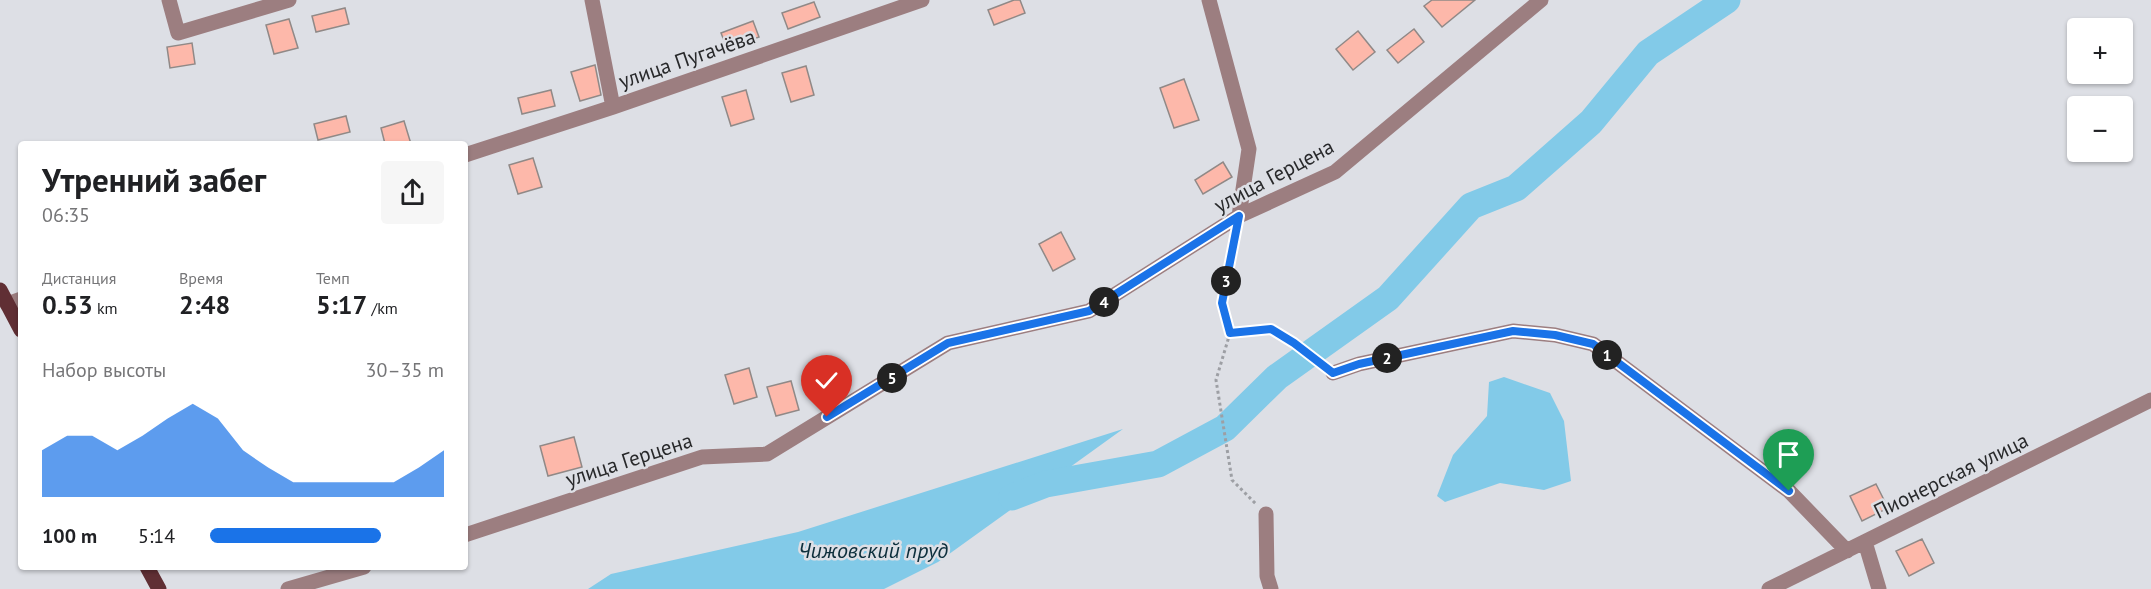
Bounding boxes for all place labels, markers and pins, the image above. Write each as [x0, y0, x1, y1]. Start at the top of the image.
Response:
pin: 3 [1211, 266, 1241, 296]
pin: 4 [1089, 287, 1119, 317]
pin: 1 [1592, 340, 1622, 370]
pin: 2 [1372, 343, 1402, 373]
pin [801, 355, 852, 417]
pin: 5 [877, 363, 907, 393]
pin [1763, 429, 1814, 491]

